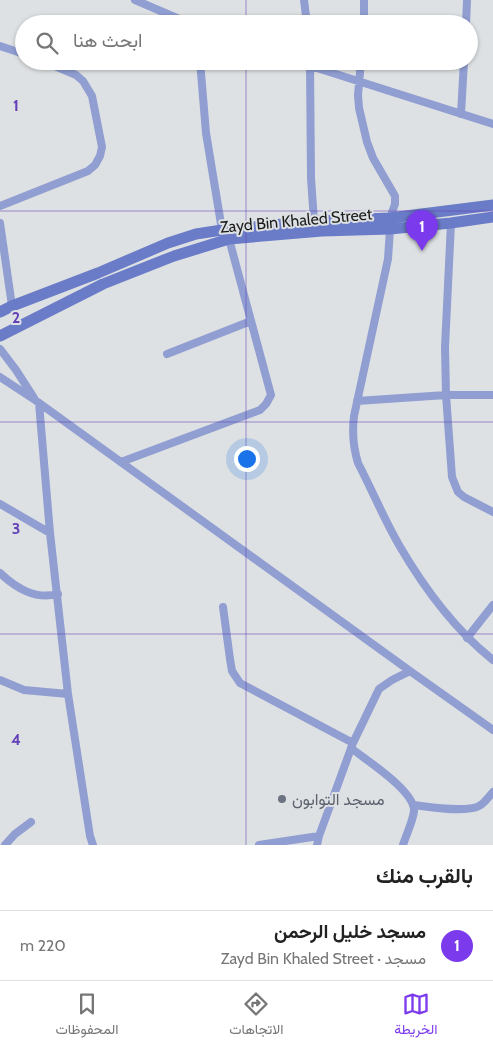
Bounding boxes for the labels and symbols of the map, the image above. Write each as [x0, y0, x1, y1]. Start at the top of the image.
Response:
text: 1 [13, 96, 19, 115]
street label: Zayd Bin Khaled Street [219, 204, 374, 237]
pin: 1 [406, 210, 438, 251]
text: 2 [12, 308, 20, 327]
your location [234, 446, 260, 472]
text: 3 [12, 519, 20, 538]
text: 4 [11, 730, 21, 749]
place label: مسجد التوابون [292, 790, 385, 810]
marker: مسجد التوابون [276, 793, 288, 805]

